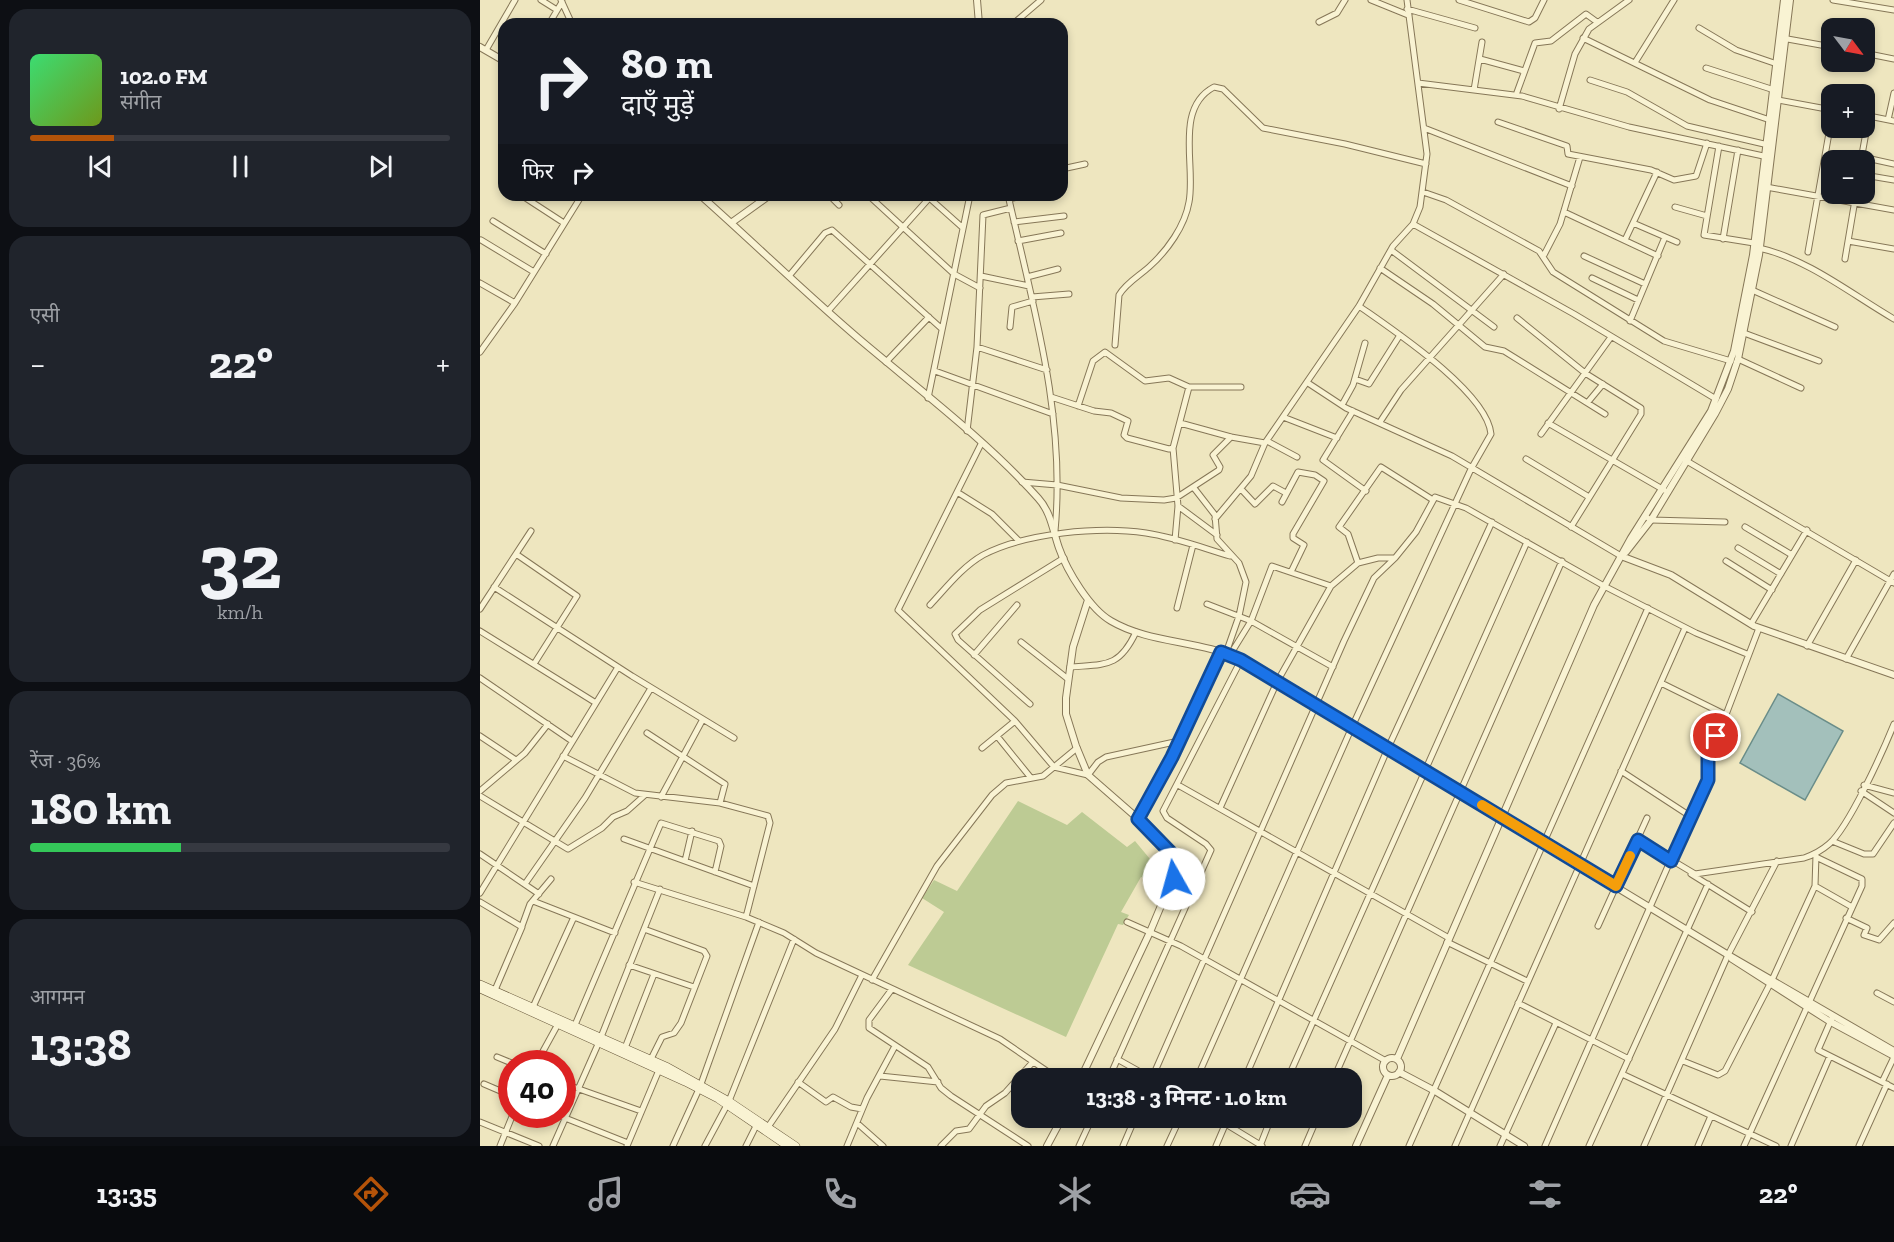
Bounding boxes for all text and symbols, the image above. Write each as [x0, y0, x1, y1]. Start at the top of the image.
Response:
north arrow [1821, 18, 1875, 72]
map controls [1821, 18, 1875, 204]
text: 80 m [621, 38, 712, 89]
icon: right [522, 42, 600, 120]
text: 102.0 FM [120, 63, 207, 90]
button: + [1821, 84, 1875, 138]
text: दाएँ मुड़ें [621, 89, 694, 121]
text: संगीत [120, 90, 161, 114]
icon: previous [84, 150, 117, 183]
icon: pause [224, 150, 257, 183]
icon: next [364, 150, 397, 183]
button: − [1821, 150, 1875, 204]
icon: right [566, 156, 599, 189]
text: फिर [522, 158, 554, 185]
text: एसी [30, 303, 60, 327]
text: 22° [208, 336, 273, 390]
text: − [30, 344, 45, 383]
text: + [436, 344, 450, 383]
text: 32 [198, 514, 282, 608]
text: km/h [217, 600, 263, 624]
pin [1690, 710, 1741, 761]
icon: arrive [1699, 719, 1732, 752]
text: रेंज · 36% [30, 749, 101, 773]
text: 180 km [30, 782, 171, 836]
position arrow [1142, 847, 1206, 911]
text: आगमन [30, 985, 85, 1009]
text: 13:38 [30, 1018, 132, 1072]
speed limit sign: 40 [498, 1050, 576, 1128]
text: 13:38 · 3 मिनट · 1.0 km [1086, 1084, 1287, 1111]
icon: directions [350, 1173, 392, 1215]
icon: music [585, 1173, 627, 1215]
icon: phone [819, 1173, 861, 1215]
icon: climate [1054, 1173, 1096, 1215]
icon: car [1289, 1173, 1331, 1215]
icon: filters [1524, 1173, 1566, 1215]
text: 13:35 [96, 1178, 157, 1210]
text: 22° [1759, 1178, 1798, 1210]

